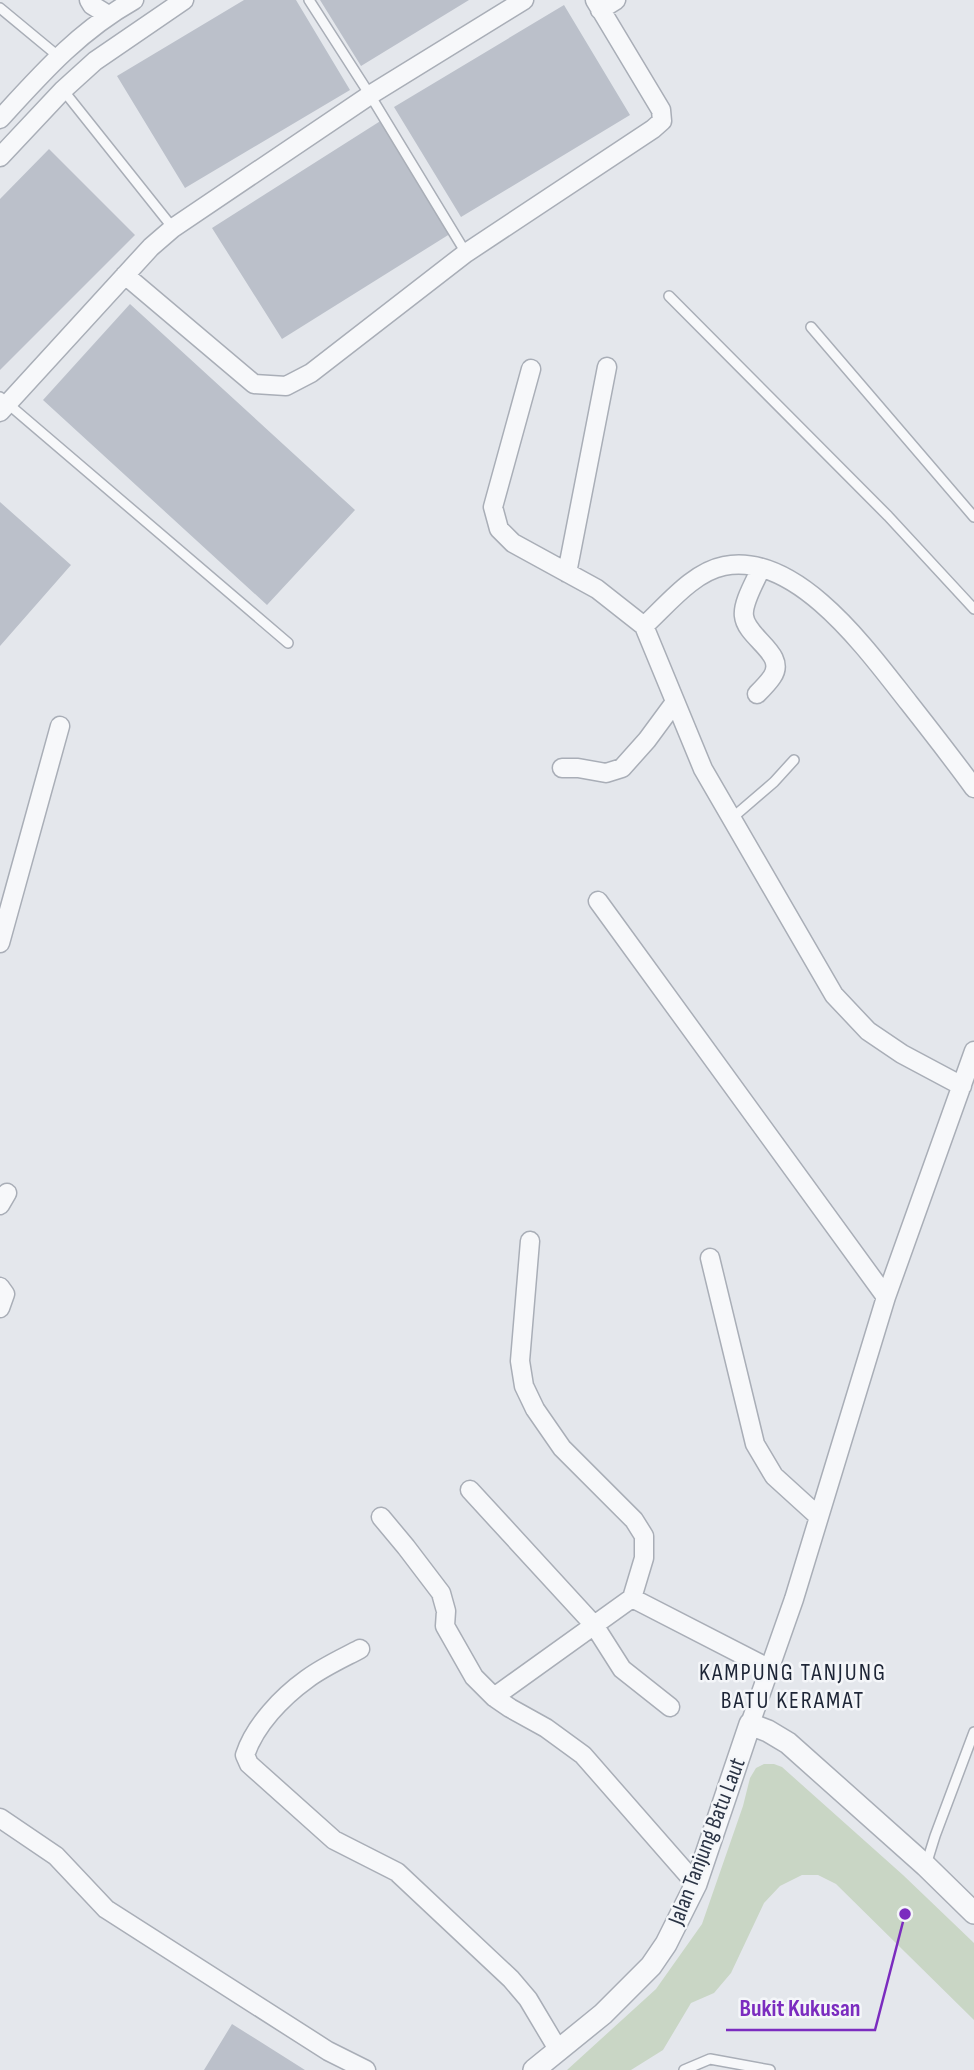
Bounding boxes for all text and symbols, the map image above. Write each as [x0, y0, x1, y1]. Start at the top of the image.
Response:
district label: KAMPUNG TANJUNG BATU KERAMAT [699, 1658, 887, 1715]
street label: Jalan Tanjung Batu Laut [662, 1754, 752, 1930]
callout: Bukit Kukusan [726, 1985, 875, 2030]
text: Bukit Kukusan [740, 1994, 860, 2023]

